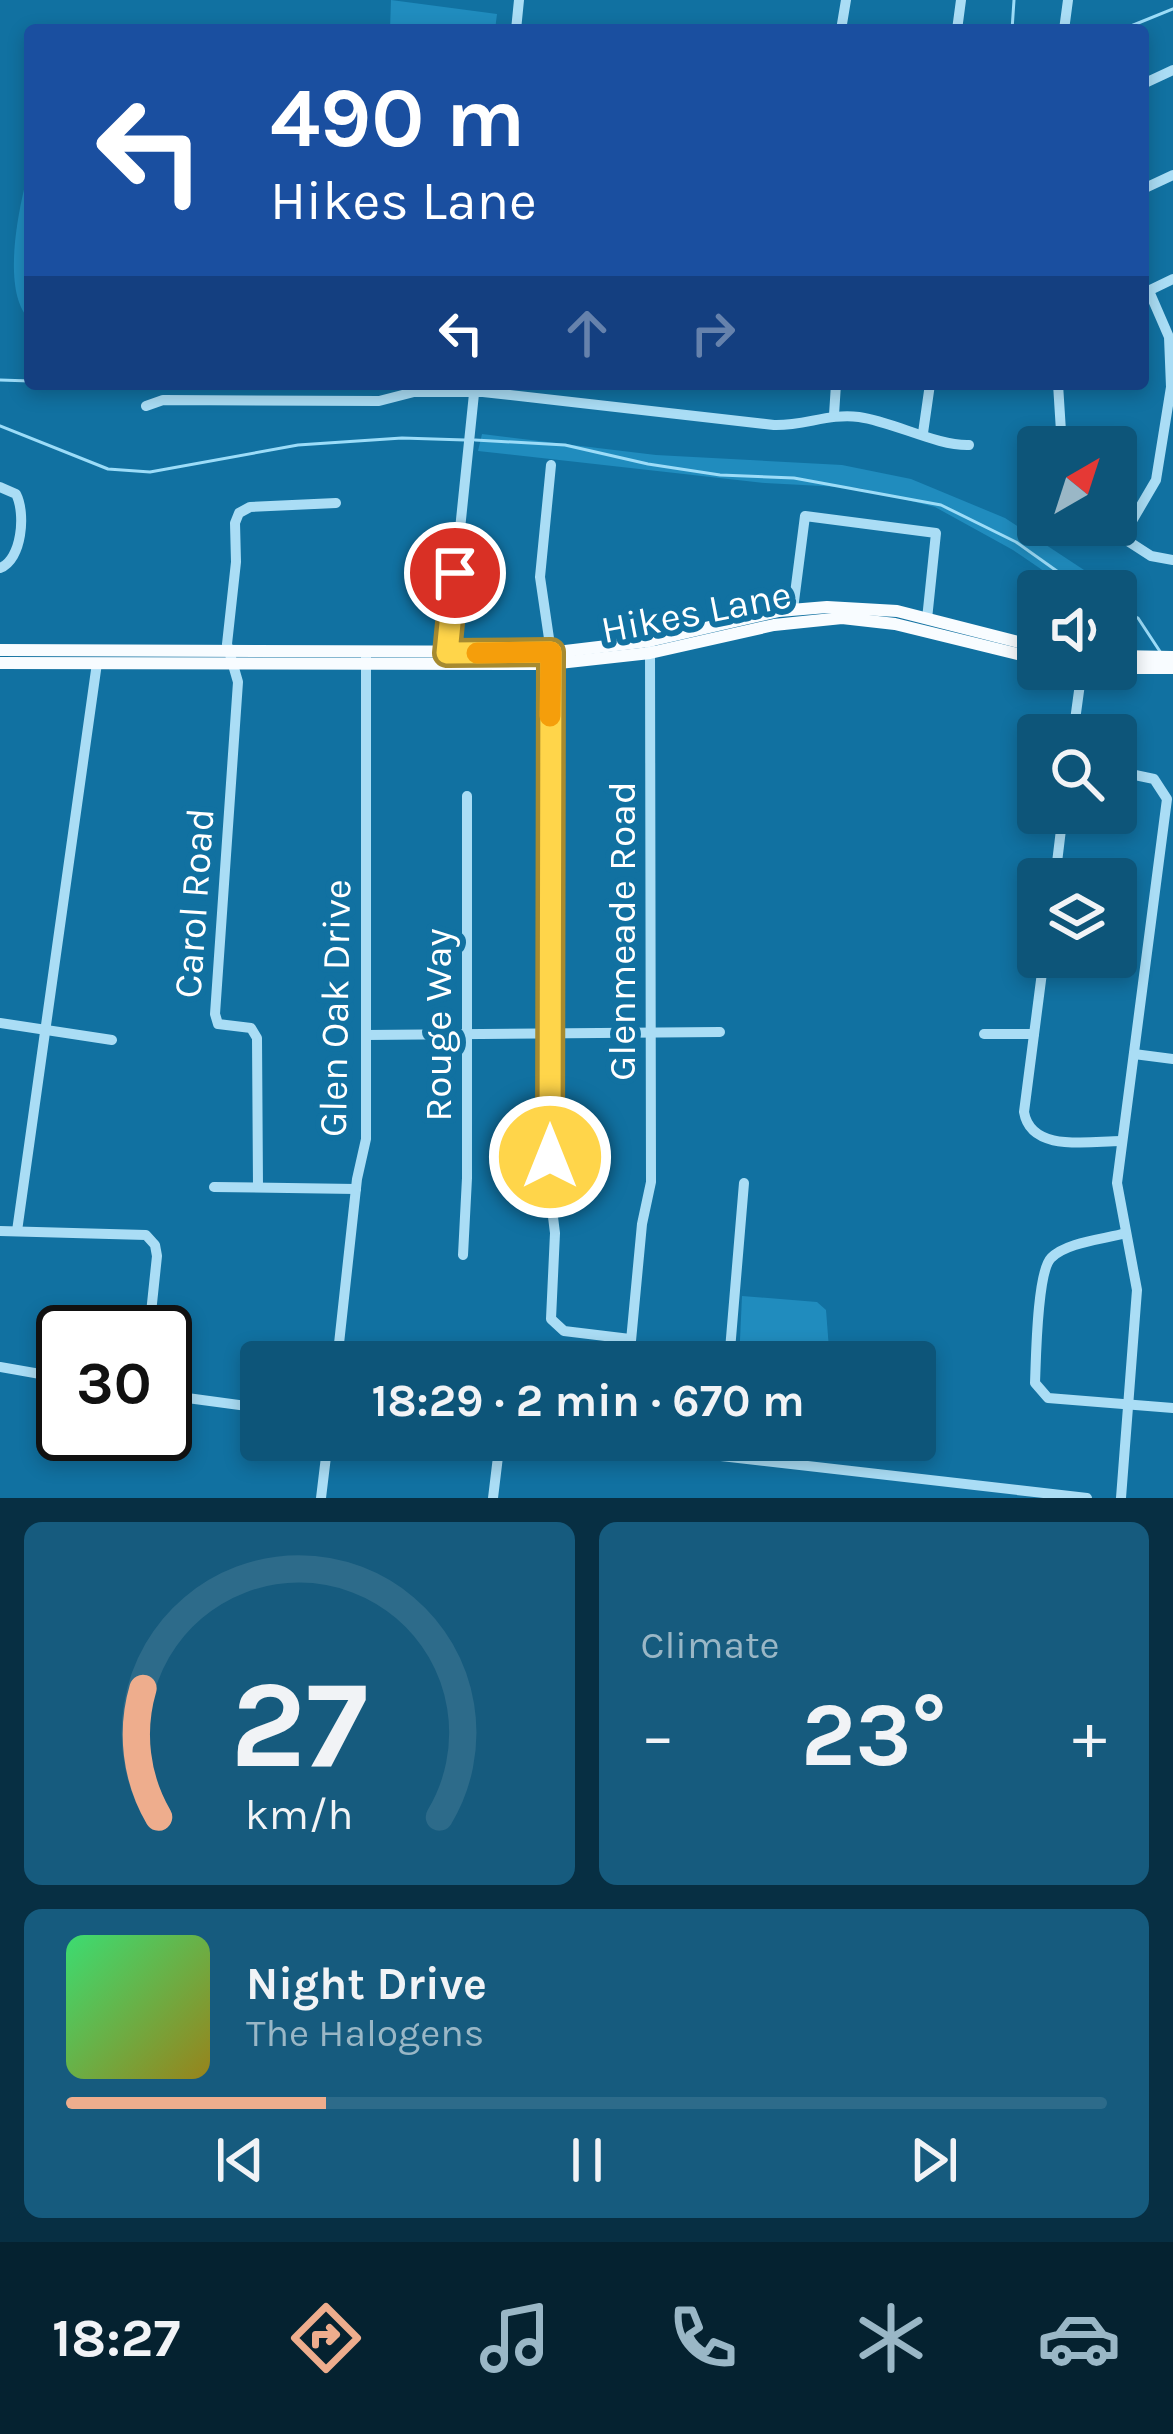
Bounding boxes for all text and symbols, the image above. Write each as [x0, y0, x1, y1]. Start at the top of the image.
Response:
text: 490 m [270, 69, 525, 167]
icon: left [72, 72, 228, 228]
text: Hikes Lane [270, 169, 537, 233]
icon: left [428, 300, 494, 366]
icon: ahead [554, 300, 620, 366]
icon: right [680, 300, 746, 366]
north arrow [1017, 426, 1137, 546]
map controls [1017, 426, 1137, 978]
pin [404, 522, 506, 624]
icon: arrive [422, 540, 488, 606]
button: sound [1017, 570, 1137, 690]
street label: Hikes Lane [597, 571, 795, 653]
button: search [1017, 714, 1137, 834]
street label: Glenmeade Road [599, 781, 645, 1081]
street label: Carol Road [164, 806, 224, 1000]
button: layers [1017, 858, 1137, 978]
street label: Glen Oak Drive [310, 879, 360, 1137]
street label: Rouge Way [415, 928, 461, 1122]
position arrow [487, 1094, 613, 1220]
speed limit sign: 30 [36, 1305, 192, 1461]
text: 18:29 · 2 min · 670 m [371, 1375, 805, 1427]
text: Climate [641, 1622, 780, 1668]
text: 27 [230, 1652, 368, 1797]
text: 23° [801, 1682, 946, 1788]
text: − [641, 1697, 675, 1775]
text: + [1072, 1697, 1107, 1775]
text: km/h [245, 1789, 354, 1839]
text: Night Drive [246, 1958, 487, 2010]
text: The Halogens [246, 2010, 484, 2056]
icon: previous [207, 2127, 273, 2193]
icon: pause [554, 2127, 620, 2193]
icon: next [901, 2127, 967, 2193]
icon: directions [284, 2296, 368, 2380]
icon: music [473, 2296, 557, 2380]
icon: phone [661, 2296, 745, 2380]
icon: climate [849, 2296, 933, 2380]
icon: car [1037, 2296, 1121, 2380]
text: 18:27 [52, 2306, 180, 2370]

